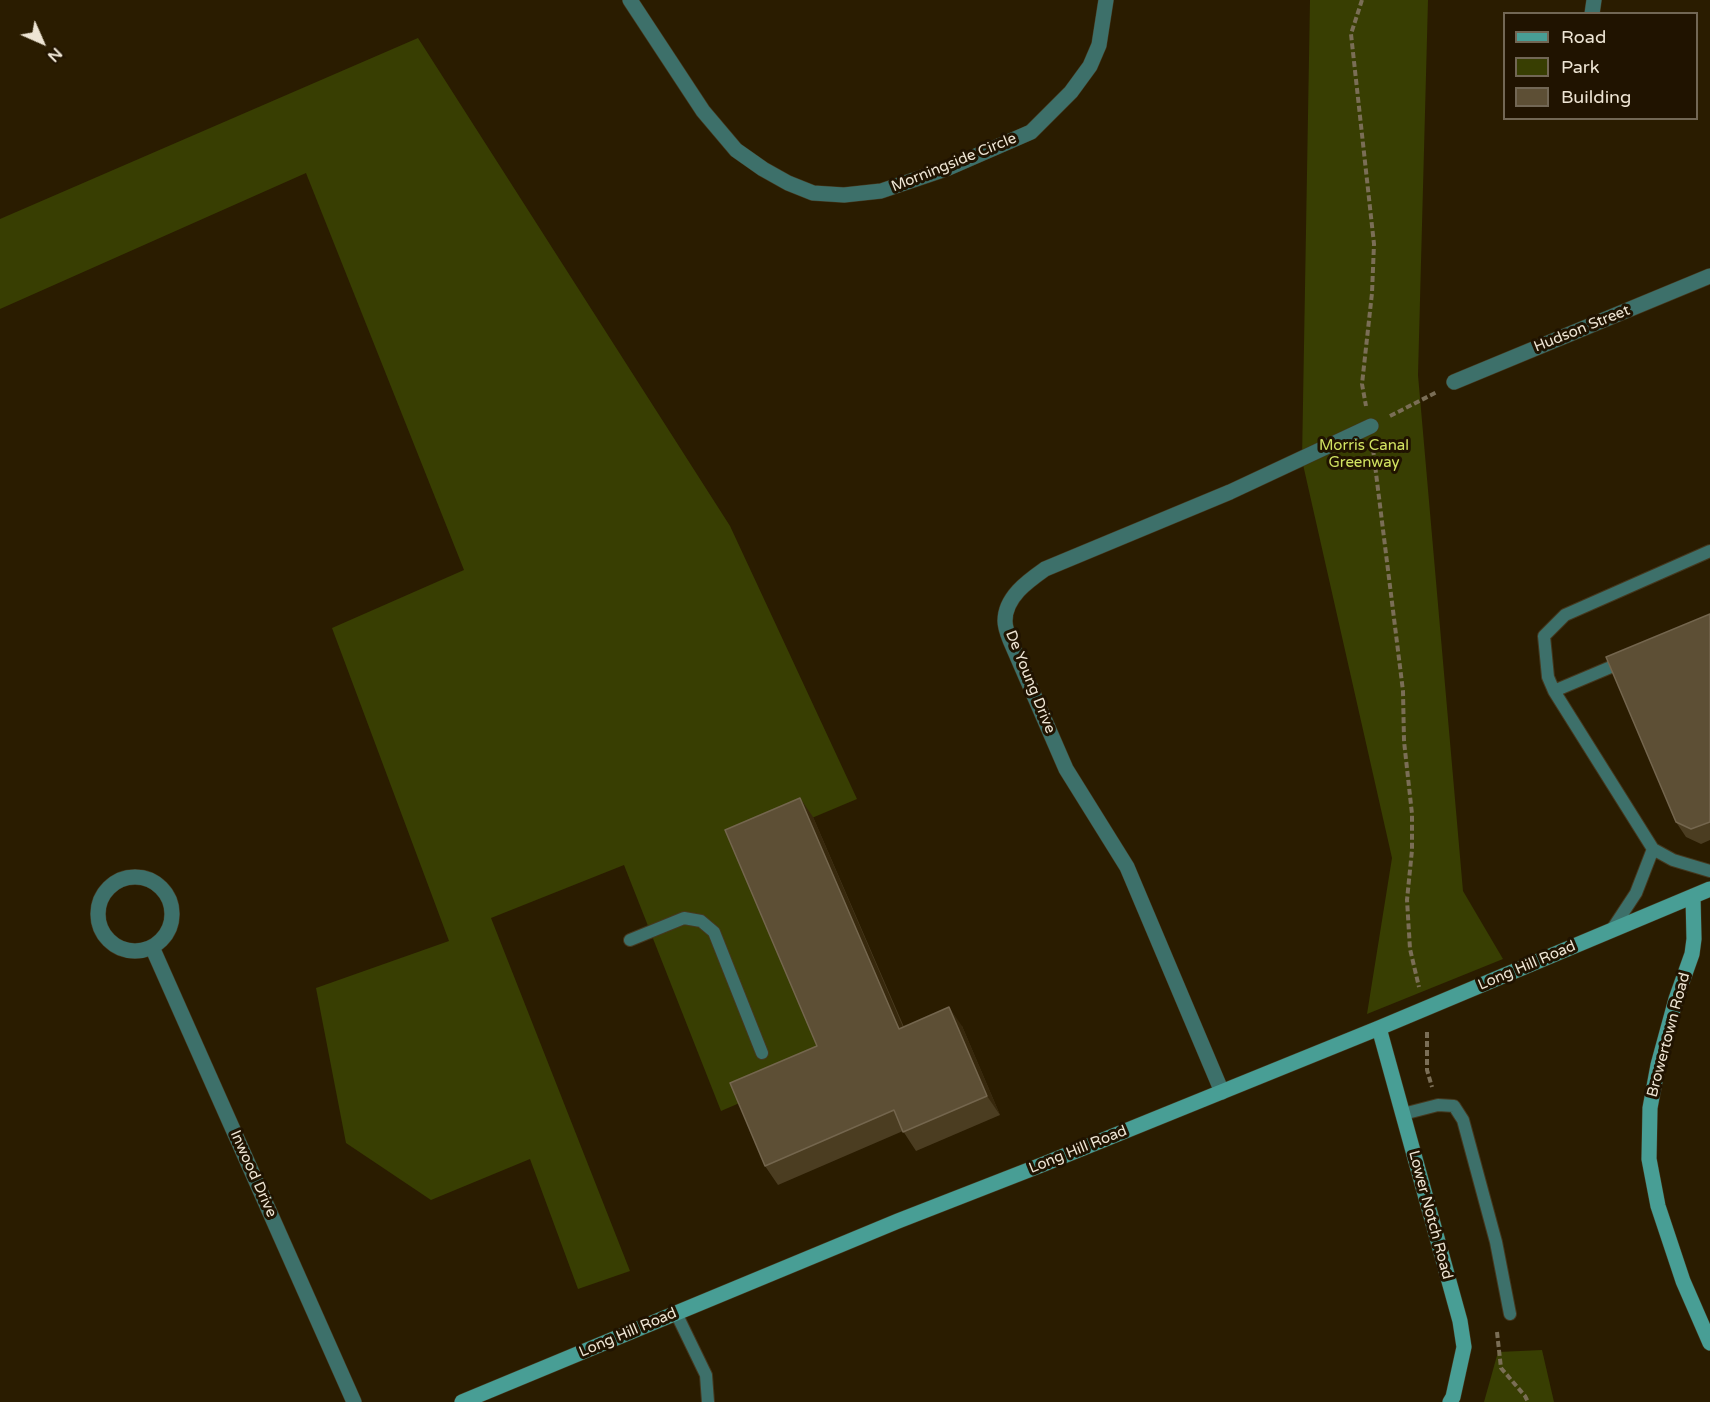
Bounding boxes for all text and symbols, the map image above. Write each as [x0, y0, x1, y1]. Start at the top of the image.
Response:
north arrow [12, 12, 72, 72]
legend [1503, 12, 1698, 120]
text: Road [1561, 26, 1606, 48]
text: N [43, 43, 66, 66]
text: Park [1561, 56, 1599, 78]
text: Building [1561, 86, 1631, 108]
street label: Morningside Circle [889, 130, 1019, 196]
street label: Hudson Street [1531, 302, 1633, 356]
park label: Morris Canal Greenway [1319, 437, 1409, 472]
street label: De Young Drive [1001, 628, 1059, 736]
street label: Long Hill Road [1476, 937, 1578, 995]
street label: Browertown Road [1644, 971, 1694, 1099]
street label: Long Hill Road [1026, 1122, 1130, 1178]
street label: Inwood Drive [226, 1128, 280, 1220]
street label: Lower Notch Road [1404, 1149, 1456, 1281]
street label: Long Hill Road [577, 1304, 679, 1362]

